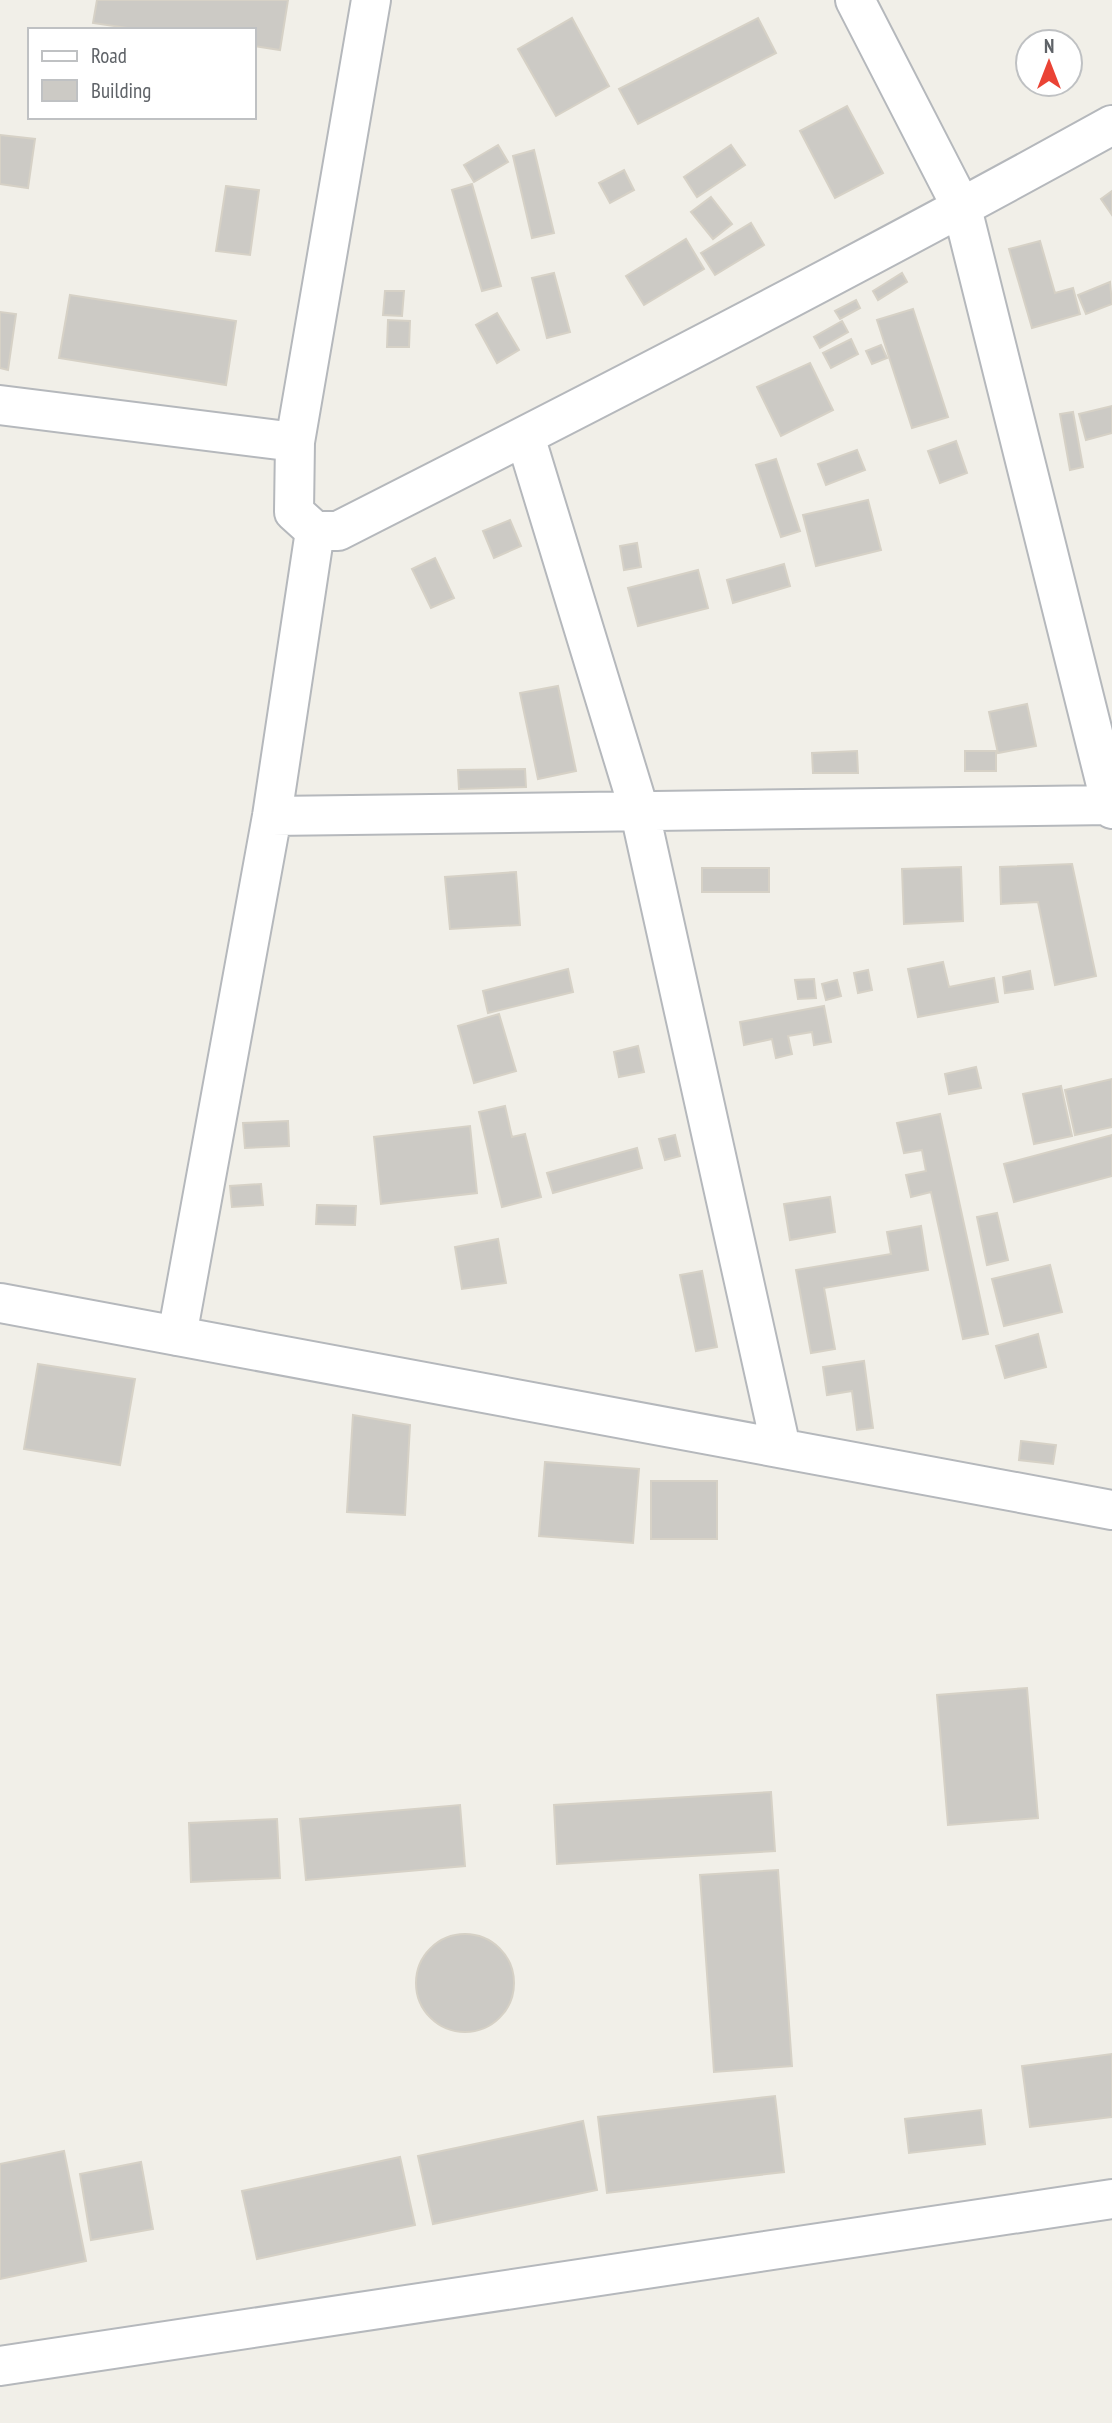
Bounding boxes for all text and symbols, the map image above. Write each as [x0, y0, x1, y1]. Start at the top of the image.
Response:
legend [28, 28, 256, 119]
north arrow [1014, 28, 1084, 98]
text: N [1044, 34, 1054, 58]
text: Road [91, 42, 127, 69]
text: Building [91, 77, 151, 104]

